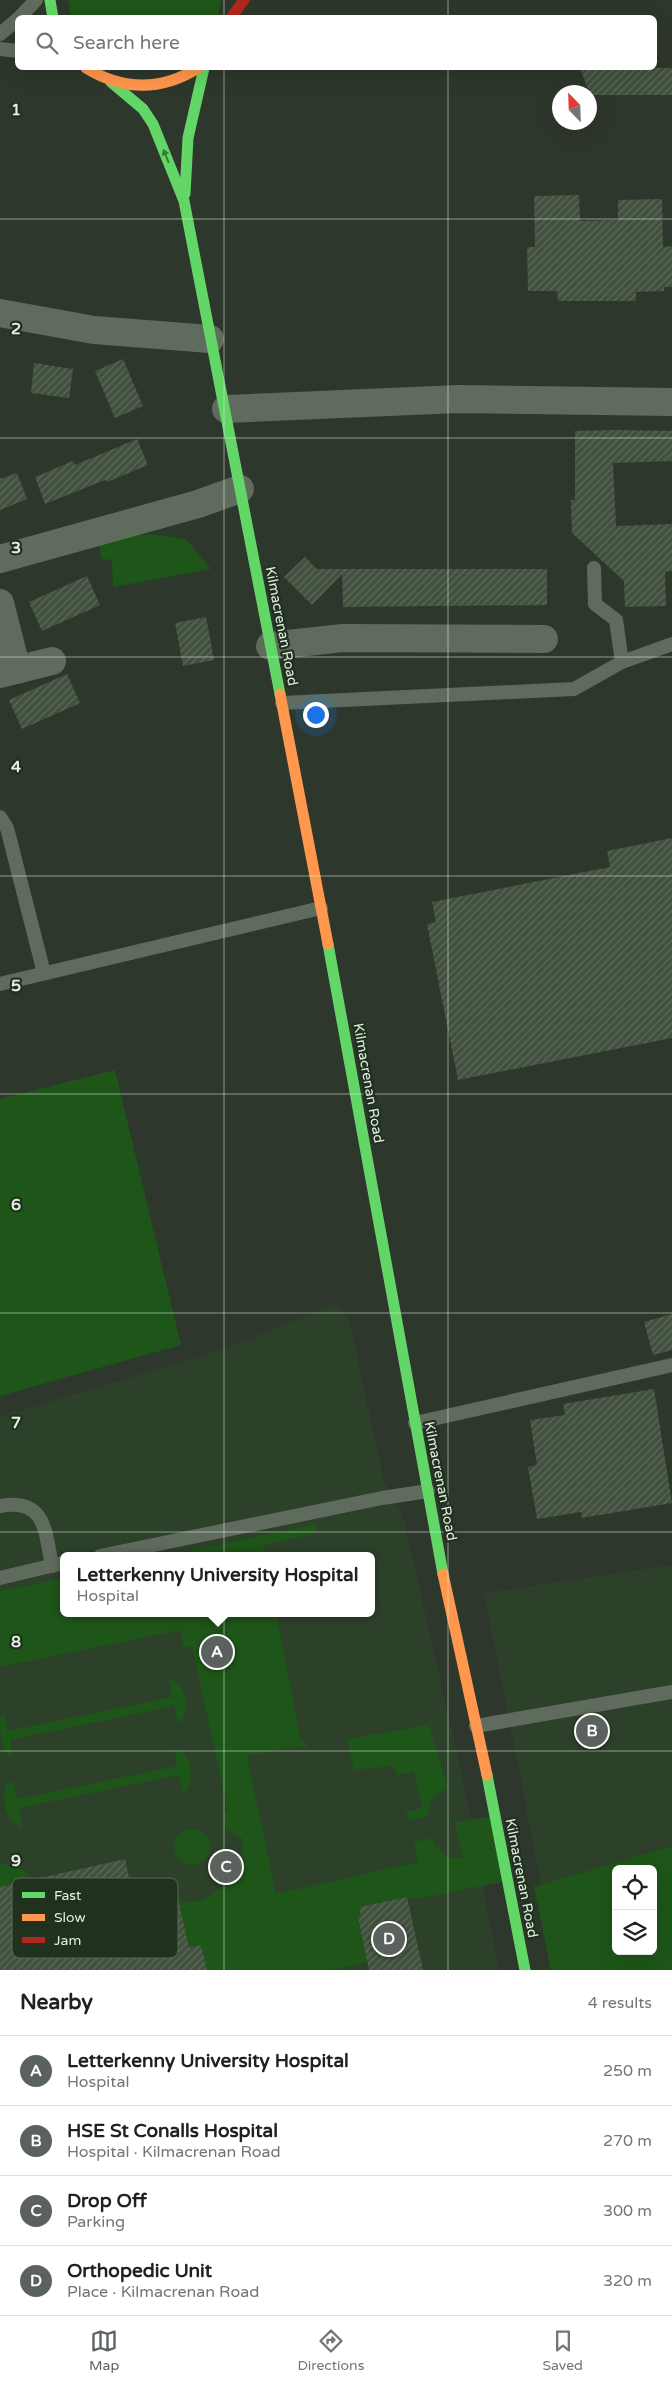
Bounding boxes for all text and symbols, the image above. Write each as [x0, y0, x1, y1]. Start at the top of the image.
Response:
search box [15, 15, 657, 70]
icon: search [33, 29, 61, 57]
text: Search here [73, 32, 180, 54]
north arrow [552, 85, 597, 130]
text: 1 [11, 100, 21, 120]
one-way arrow [161, 149, 169, 163]
text: 2 [11, 319, 21, 339]
text: 3 [11, 538, 21, 558]
street label: Kilmacrenan Road [262, 565, 301, 687]
your location [303, 702, 329, 728]
text: 4 [11, 757, 21, 777]
text: 5 [11, 976, 21, 996]
street label: Kilmacrenan Road [350, 1022, 387, 1144]
text: 6 [11, 1195, 21, 1215]
text: 7 [11, 1413, 21, 1433]
street label: Kilmacrenan Road [421, 1420, 460, 1542]
popup [60, 1552, 375, 1617]
text: Letterkenny University Hospital [77, 1564, 358, 1586]
text: Hospital [77, 1586, 139, 1606]
text: 8 [11, 1632, 21, 1652]
pin: A [201, 1633, 233, 1671]
pin: B [576, 1712, 608, 1750]
street label: Kilmacrenan Road [502, 1817, 541, 1939]
pin: C [210, 1848, 242, 1886]
text: 9 [11, 1851, 21, 1871]
map controls [612, 1865, 657, 1955]
button: locate [612, 1865, 657, 1910]
legend [12, 1878, 178, 1958]
text: Fast [54, 1887, 82, 1904]
text: Slow [54, 1909, 86, 1926]
button: layers [612, 1910, 657, 1955]
pin: D [373, 1920, 405, 1958]
text: Jam [54, 1932, 81, 1949]
text: Nearby [20, 1990, 93, 2015]
text: 4 results [588, 1993, 652, 2013]
text: Letterkenny University Hospital [67, 2050, 349, 2072]
text: A [30, 2061, 42, 2081]
text: 250 m [603, 2061, 652, 2081]
text: Hospital [67, 2072, 129, 2092]
text: HSE St Conalls Hospital [67, 2120, 278, 2142]
text: B [30, 2131, 42, 2151]
text: 270 m [603, 2131, 652, 2151]
text: Hospital · Kilmacrenan Road [67, 2142, 281, 2162]
text: Drop Off [67, 2190, 147, 2212]
text: C [30, 2201, 42, 2221]
text: 300 m [603, 2201, 652, 2221]
text: Parking [67, 2212, 125, 2232]
text: Orthopedic Unit [67, 2260, 212, 2282]
text: D [30, 2271, 42, 2291]
text: 320 m [603, 2271, 652, 2291]
text: Place · Kilmacrenan Road [67, 2282, 259, 2302]
tab: Map [89, 2327, 119, 2374]
tab: Directions [297, 2327, 364, 2374]
tab: Saved [542, 2327, 583, 2374]

